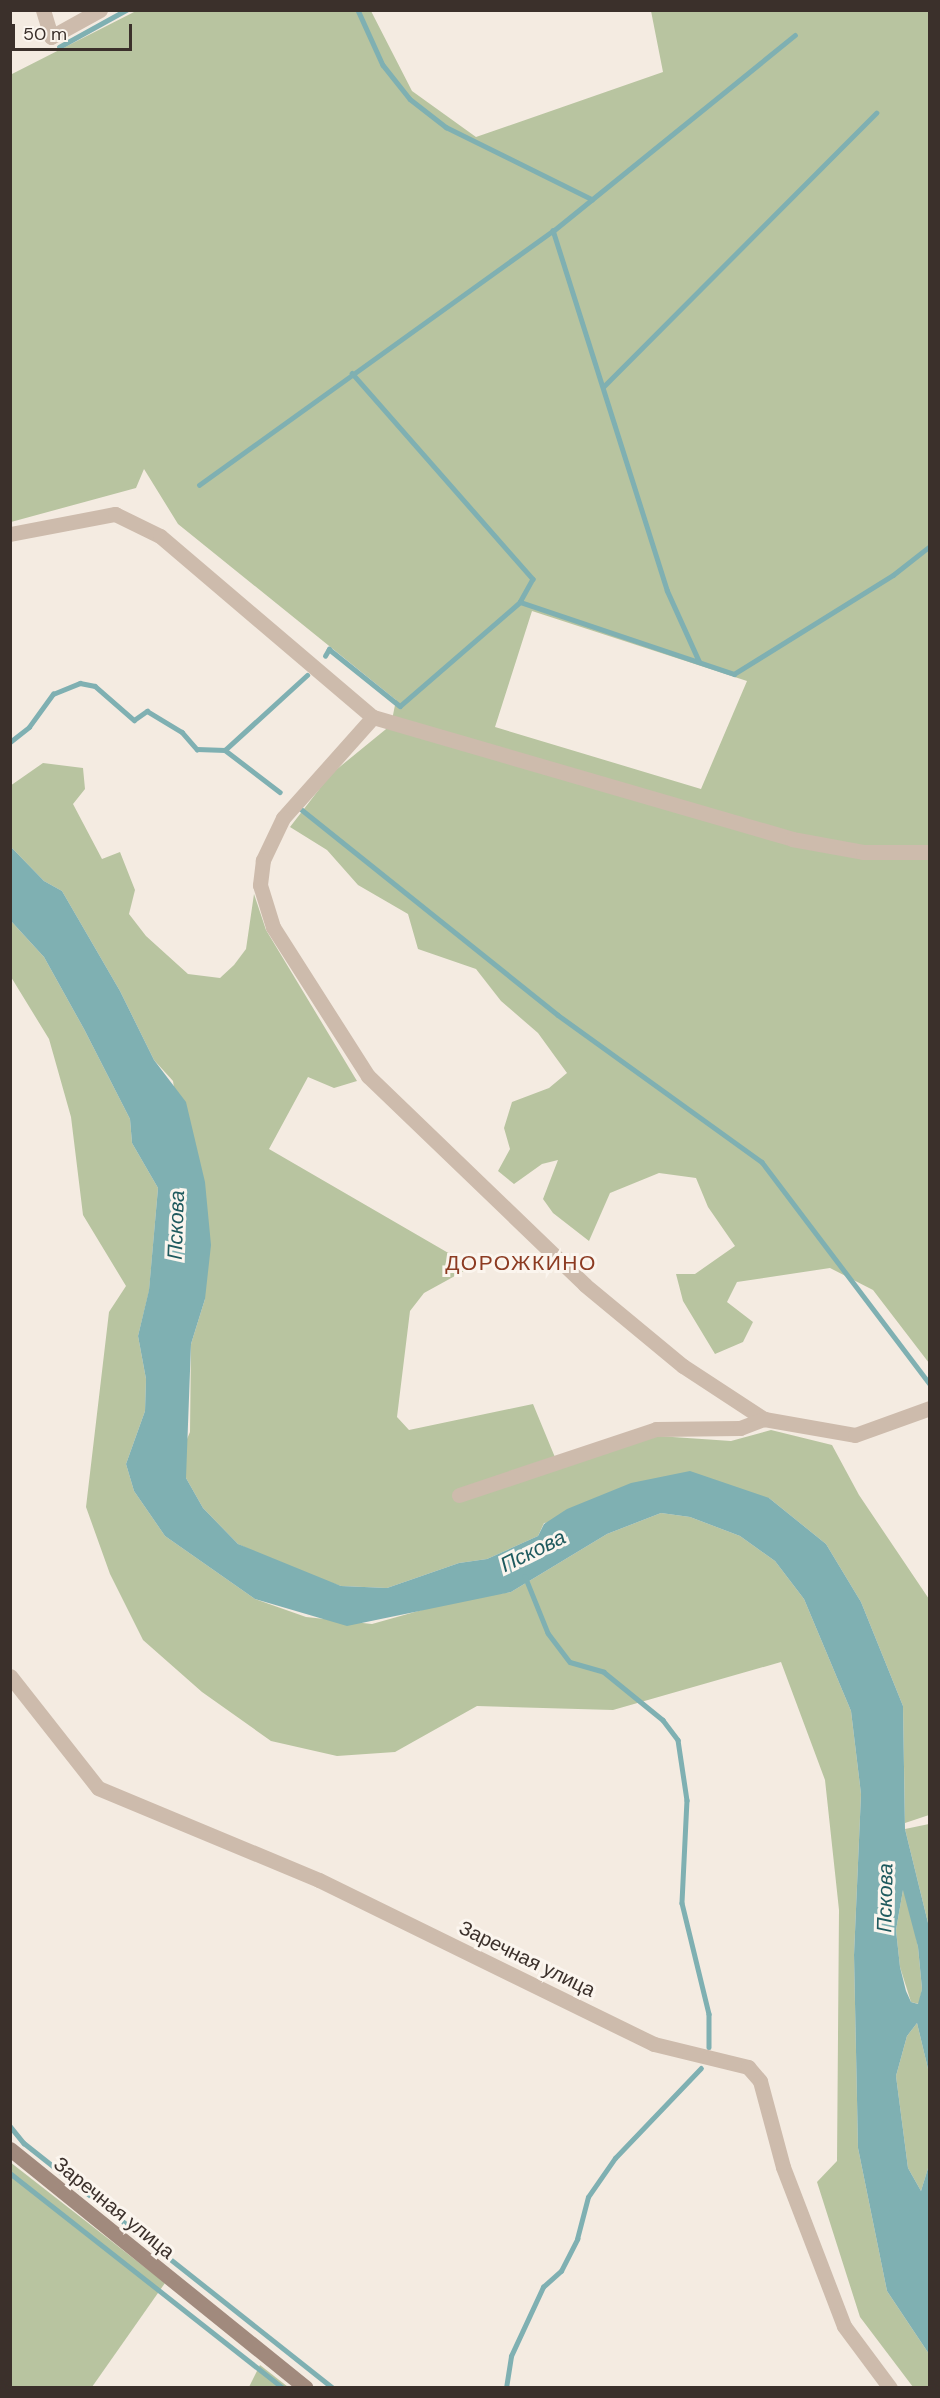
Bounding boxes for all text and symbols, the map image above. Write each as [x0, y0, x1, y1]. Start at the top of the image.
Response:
scale bar [15, 12, 135, 50]
text: 50 m [23, 22, 67, 46]
water label: Пскова [162, 1190, 190, 1260]
district label: ДОРОЖКИНО [445, 1250, 597, 1276]
water label: Пскова [496, 1524, 570, 1578]
water label: Пскова [872, 1863, 898, 1933]
street label: Заречная улица [455, 1916, 599, 2002]
street label: Заречная улица [49, 2152, 179, 2264]

